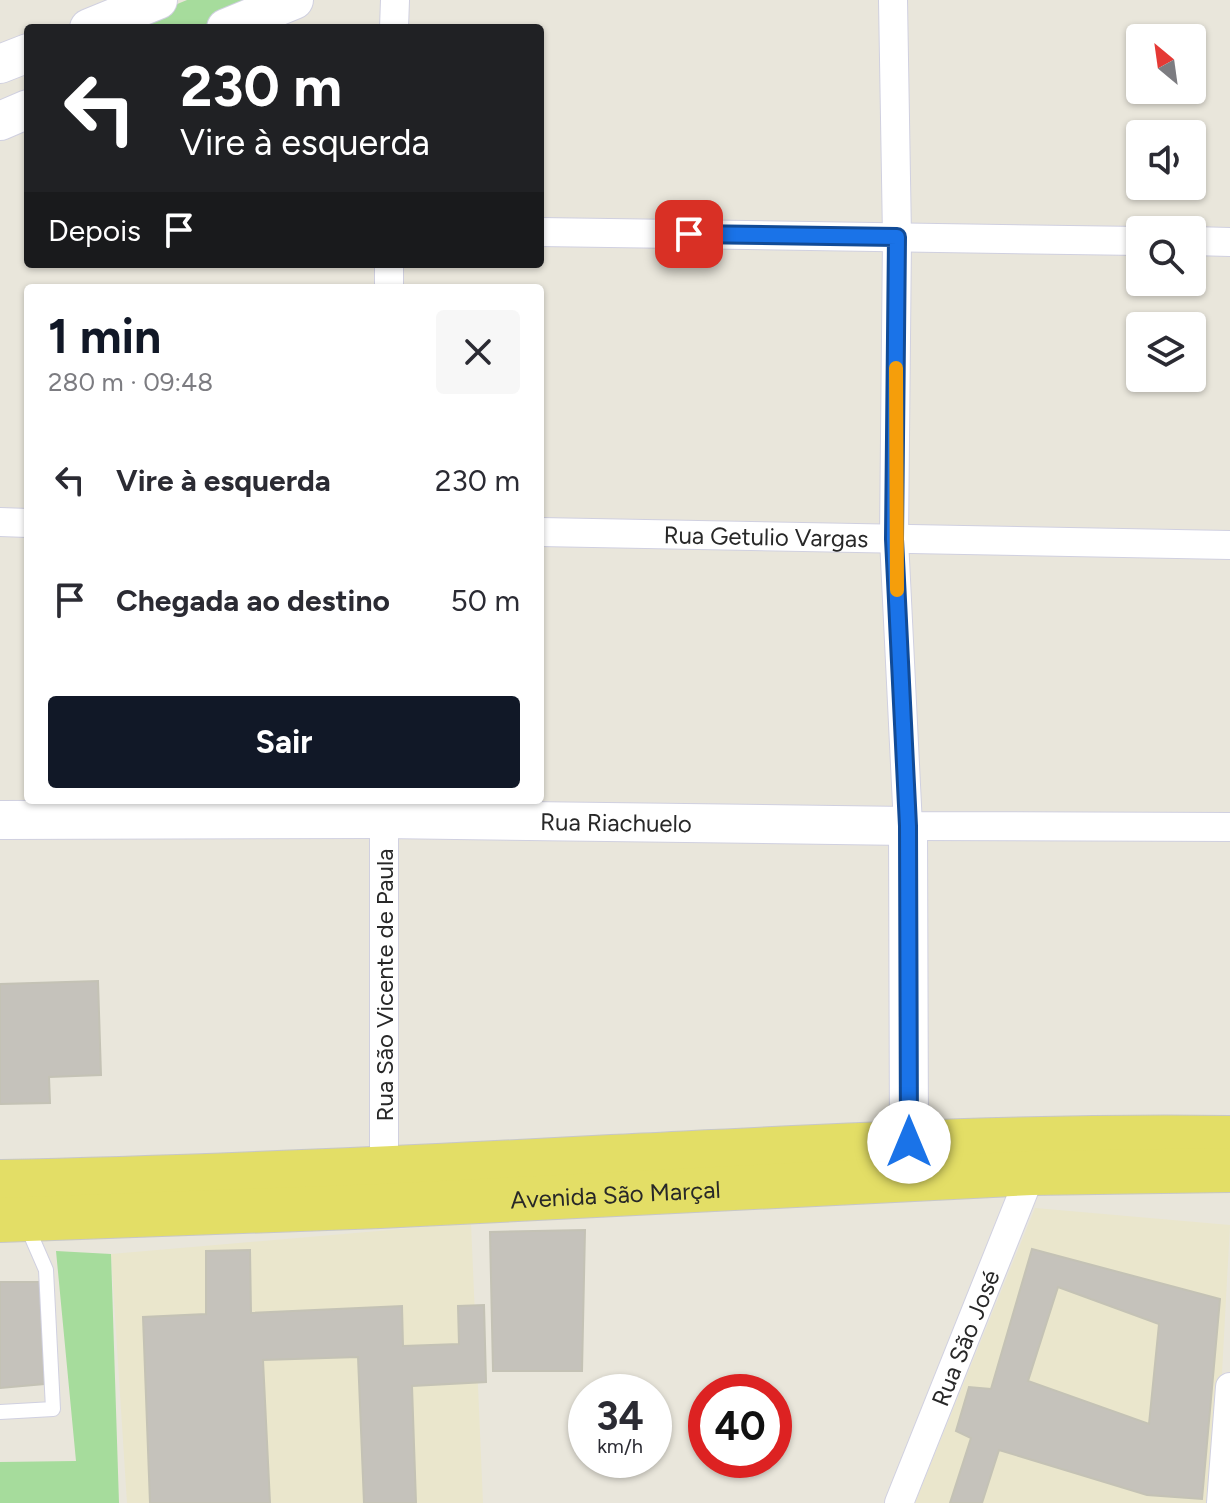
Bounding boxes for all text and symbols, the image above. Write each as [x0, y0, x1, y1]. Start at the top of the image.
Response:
north arrow [1126, 24, 1206, 104]
map controls [1126, 24, 1206, 392]
text: 230 m [180, 53, 342, 120]
icon: left [48, 56, 152, 160]
button: sound [1126, 120, 1206, 200]
text: Vire à esquerda [180, 121, 430, 164]
pin [655, 200, 723, 268]
icon: arrive [157, 208, 201, 252]
text: Depois [48, 212, 141, 249]
icon: arrive [667, 212, 711, 256]
button: search [1126, 216, 1206, 296]
text: 1 min [48, 307, 161, 365]
button: close [436, 310, 520, 394]
button: layers [1126, 312, 1206, 392]
text: 280 m · 09:48 [48, 366, 213, 398]
icon: left [48, 458, 92, 502]
text: Vire à esquerda [116, 462, 331, 499]
text: 230 m [435, 462, 520, 499]
street label: Rua Getulio Vargas [663, 520, 869, 553]
icon: arrive [48, 578, 92, 622]
text: Chegada ao destino [116, 582, 390, 619]
text: 50 m [451, 582, 520, 619]
button: Sair [48, 696, 520, 788]
street label: Rua Riachuelo [540, 807, 692, 838]
street label: Rua São Vicente de Paula [370, 848, 399, 1122]
position arrow [867, 1100, 951, 1184]
street label: Avenida São Marçal [510, 1174, 721, 1214]
street label: Rua São José [925, 1265, 1005, 1410]
speed limit sign: 40 [688, 1374, 792, 1478]
text: 34 [596, 1392, 644, 1440]
text: km/h [597, 1434, 643, 1458]

